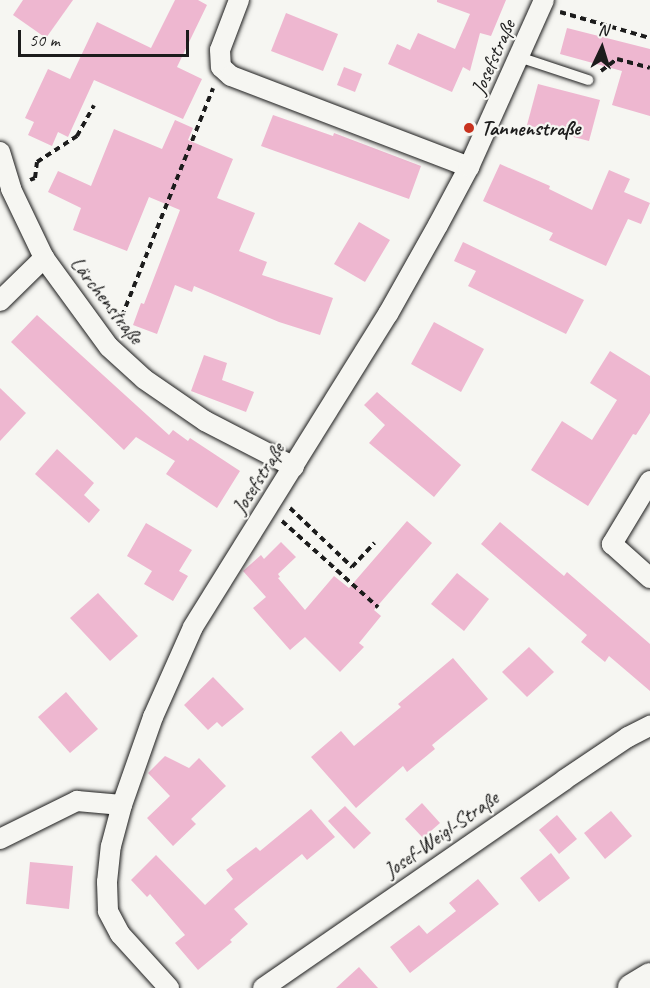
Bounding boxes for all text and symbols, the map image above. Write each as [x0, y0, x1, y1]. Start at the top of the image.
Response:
street label: Josefstraße [465, 16, 521, 98]
scale bar [21, 18, 192, 56]
north arrow [572, 18, 632, 78]
text: N [598, 20, 609, 40]
text: 50 m [29, 29, 60, 51]
place label: Tannenstraße [481, 115, 580, 141]
marker: Tannenstraße [462, 121, 476, 135]
street label: Lärchenstraße [65, 251, 149, 349]
street label: Josefstraße [226, 438, 290, 518]
street label: Josef-Weigl-Straße [379, 785, 503, 883]

